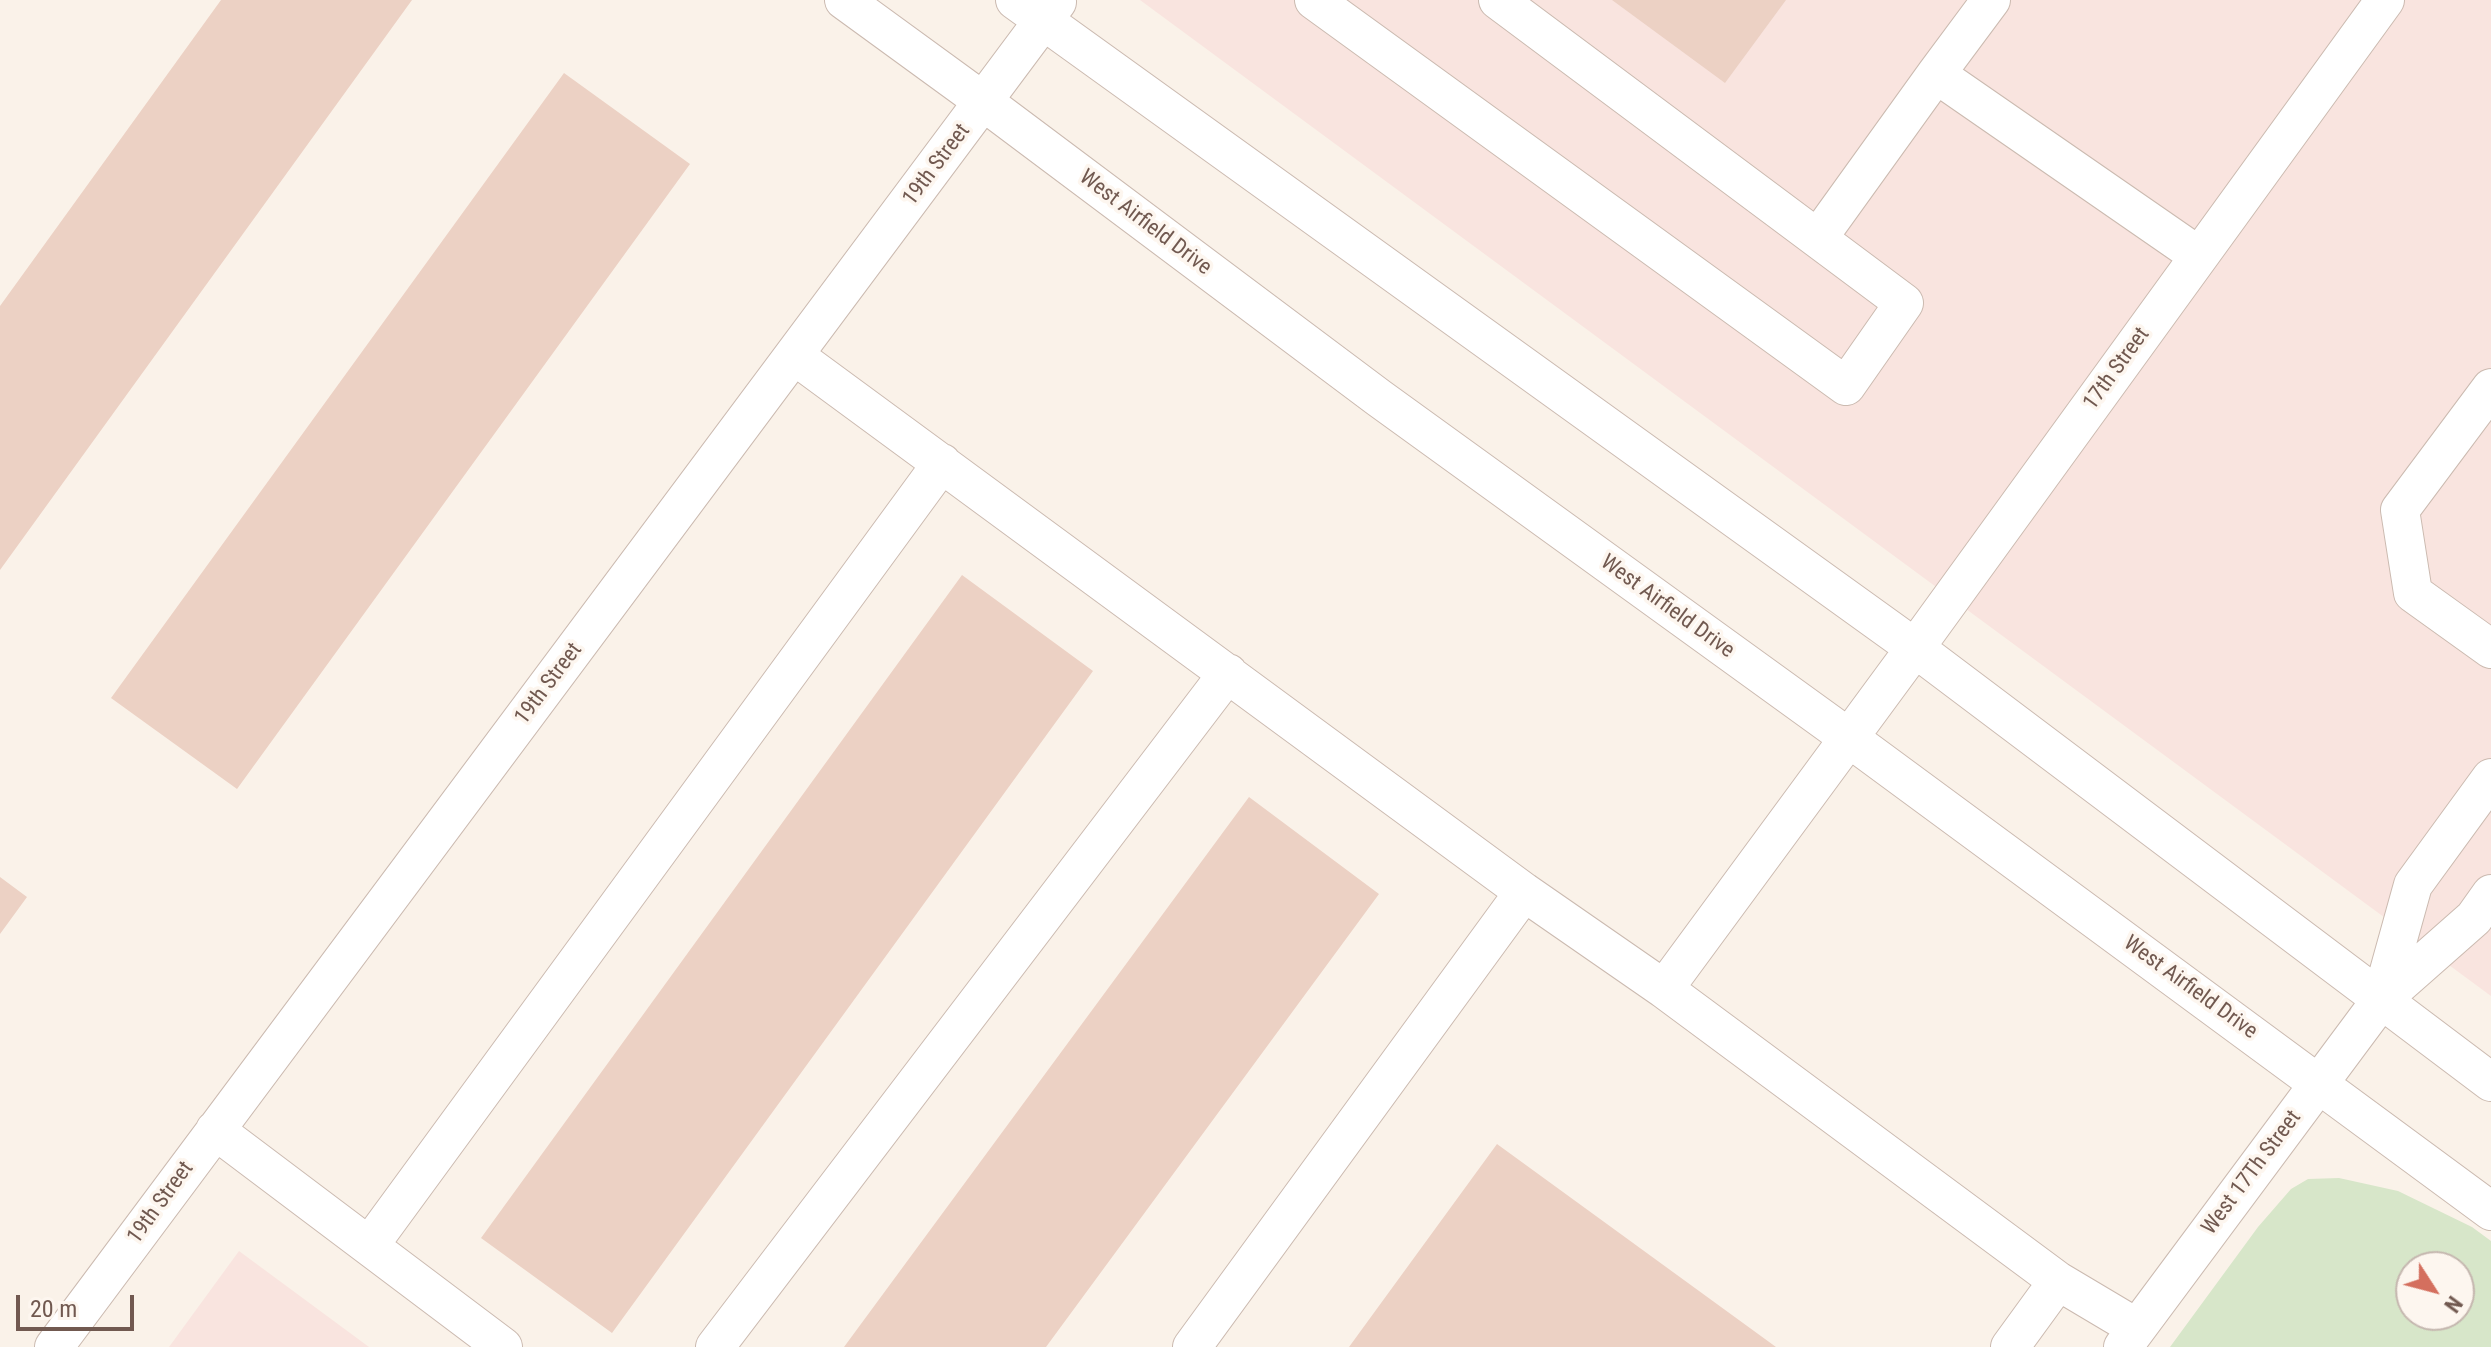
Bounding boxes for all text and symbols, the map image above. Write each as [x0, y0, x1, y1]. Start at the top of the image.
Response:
street label: 19th Street [898, 119, 976, 211]
street label: West Airfield Drive [1074, 165, 1216, 281]
street label: 17th Street [2078, 323, 2156, 415]
street label: West Airfield Drive [1595, 550, 1739, 664]
street label: 19th Street [510, 638, 588, 730]
street label: West Airfield Drive [2118, 931, 2262, 1045]
street label: West 17Th Street [2197, 1106, 2307, 1240]
street label: 19th Street [122, 1157, 200, 1249]
north arrow [2395, 1251, 2475, 1331]
scale bar [20, 1279, 138, 1329]
text: N [2439, 1291, 2467, 1317]
text: 20 m [30, 1295, 77, 1323]

